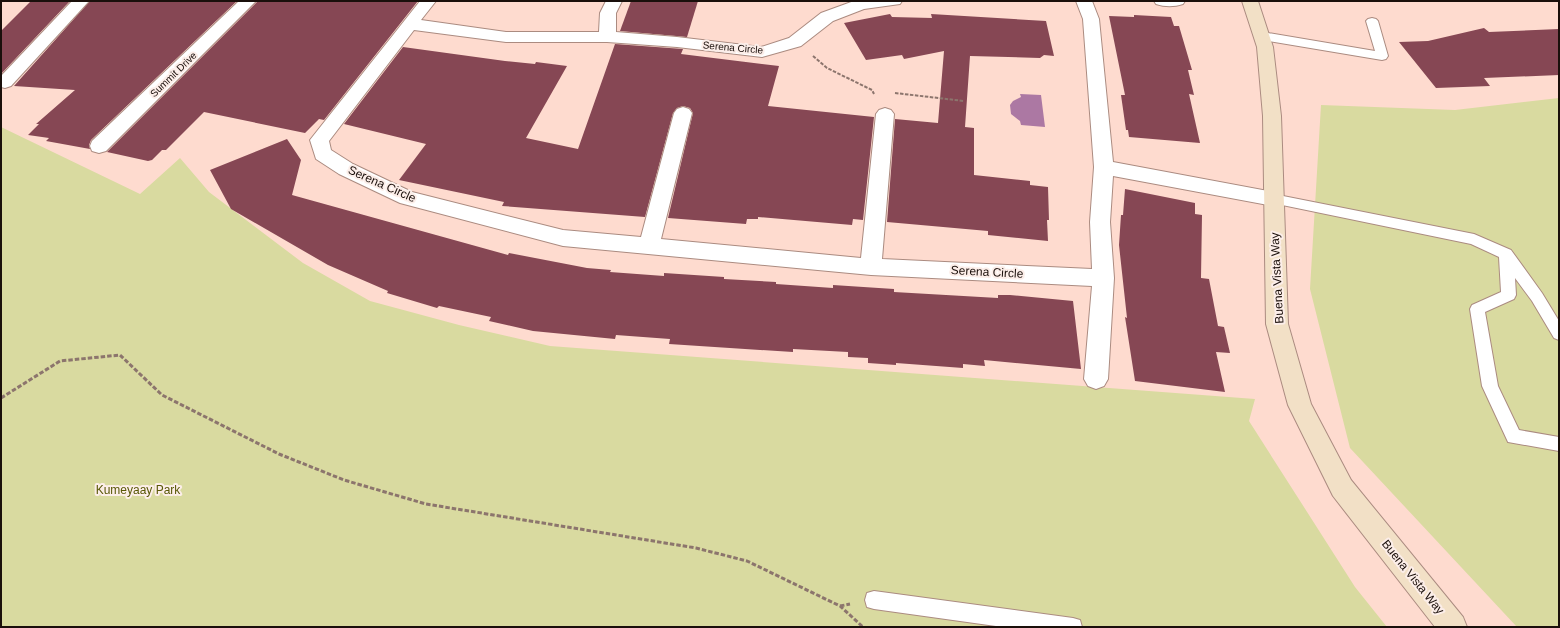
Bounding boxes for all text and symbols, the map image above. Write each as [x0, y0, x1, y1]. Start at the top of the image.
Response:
street label: Serena Circle [702, 39, 764, 56]
street label: Summit Drive [148, 49, 199, 99]
street label: Serena Circle [346, 163, 418, 205]
street label: Buena Vista Way [1268, 232, 1286, 324]
street label: Serena Circle [950, 263, 1024, 281]
park label: Kumeyaay Park [96, 483, 181, 497]
street label: Buena Vista Way [1379, 537, 1447, 617]

